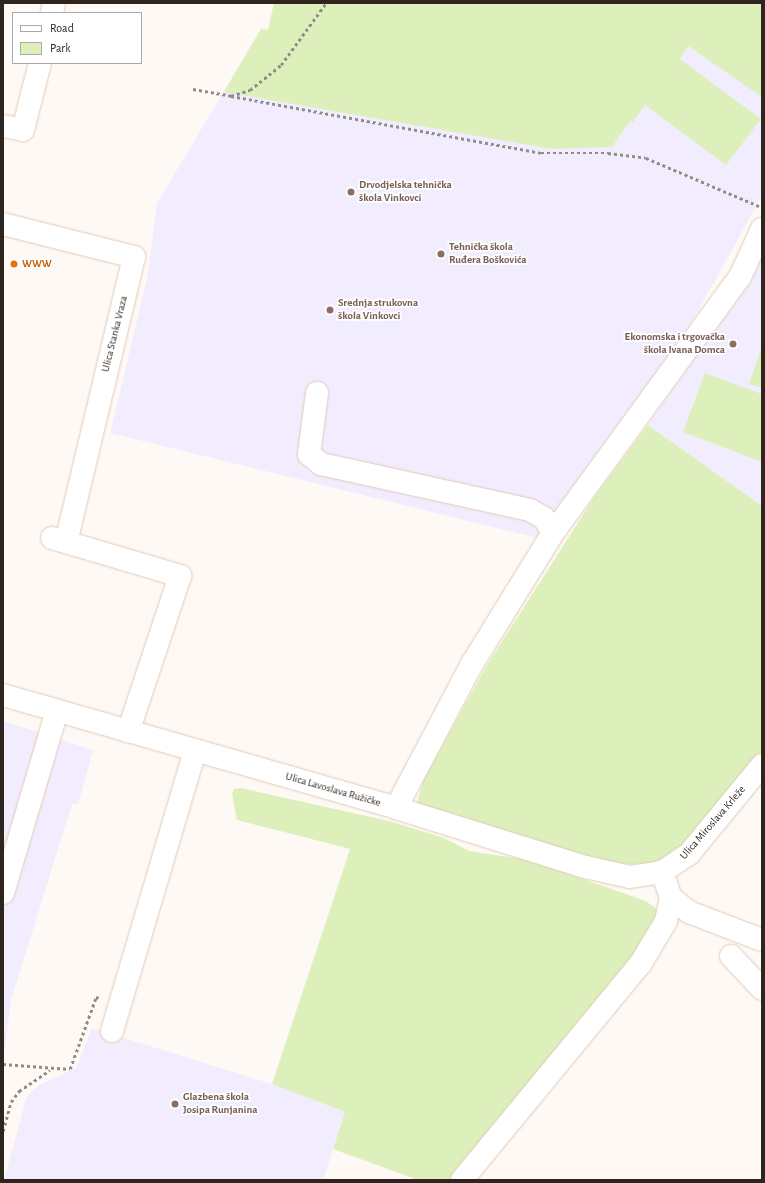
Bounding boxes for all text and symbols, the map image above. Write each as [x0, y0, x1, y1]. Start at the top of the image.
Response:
legend [12, 12, 142, 64]
text: Road [50, 22, 74, 34]
text: Park [50, 42, 71, 54]
place label: Drvodjelska tehnička škola Vinkovci [359, 179, 452, 205]
marker: Drvodjelska tehnička škola Vinkovci [346, 187, 356, 197]
place label: Tehnička škola Ruđera Boškovića [449, 241, 526, 267]
marker: Tehnička škola Ruđera Boškovića [436, 249, 446, 259]
place label: WWW [22, 257, 52, 271]
marker: WWW [9, 259, 19, 269]
street label: Ulica Stanka Vraza [99, 294, 131, 374]
place label: Srednja strukovna škola Vinkovci [338, 297, 418, 323]
marker: Srednja strukovna škola Vinkovci [325, 305, 335, 315]
place label: Ekonomska i trgovačka škola Ivana Domca [625, 331, 725, 357]
marker: Ekonomska i trgovačka škola Ivana Domca [728, 339, 738, 349]
street label: Ulica Lavoslava Ružičke [284, 770, 382, 810]
street label: Ulica Miroslava Krleže [677, 783, 749, 863]
place label: Glazbena škola Josipa Runjanina [183, 1091, 258, 1117]
marker: Glazbena škola Josipa Runjanina [170, 1099, 180, 1109]

